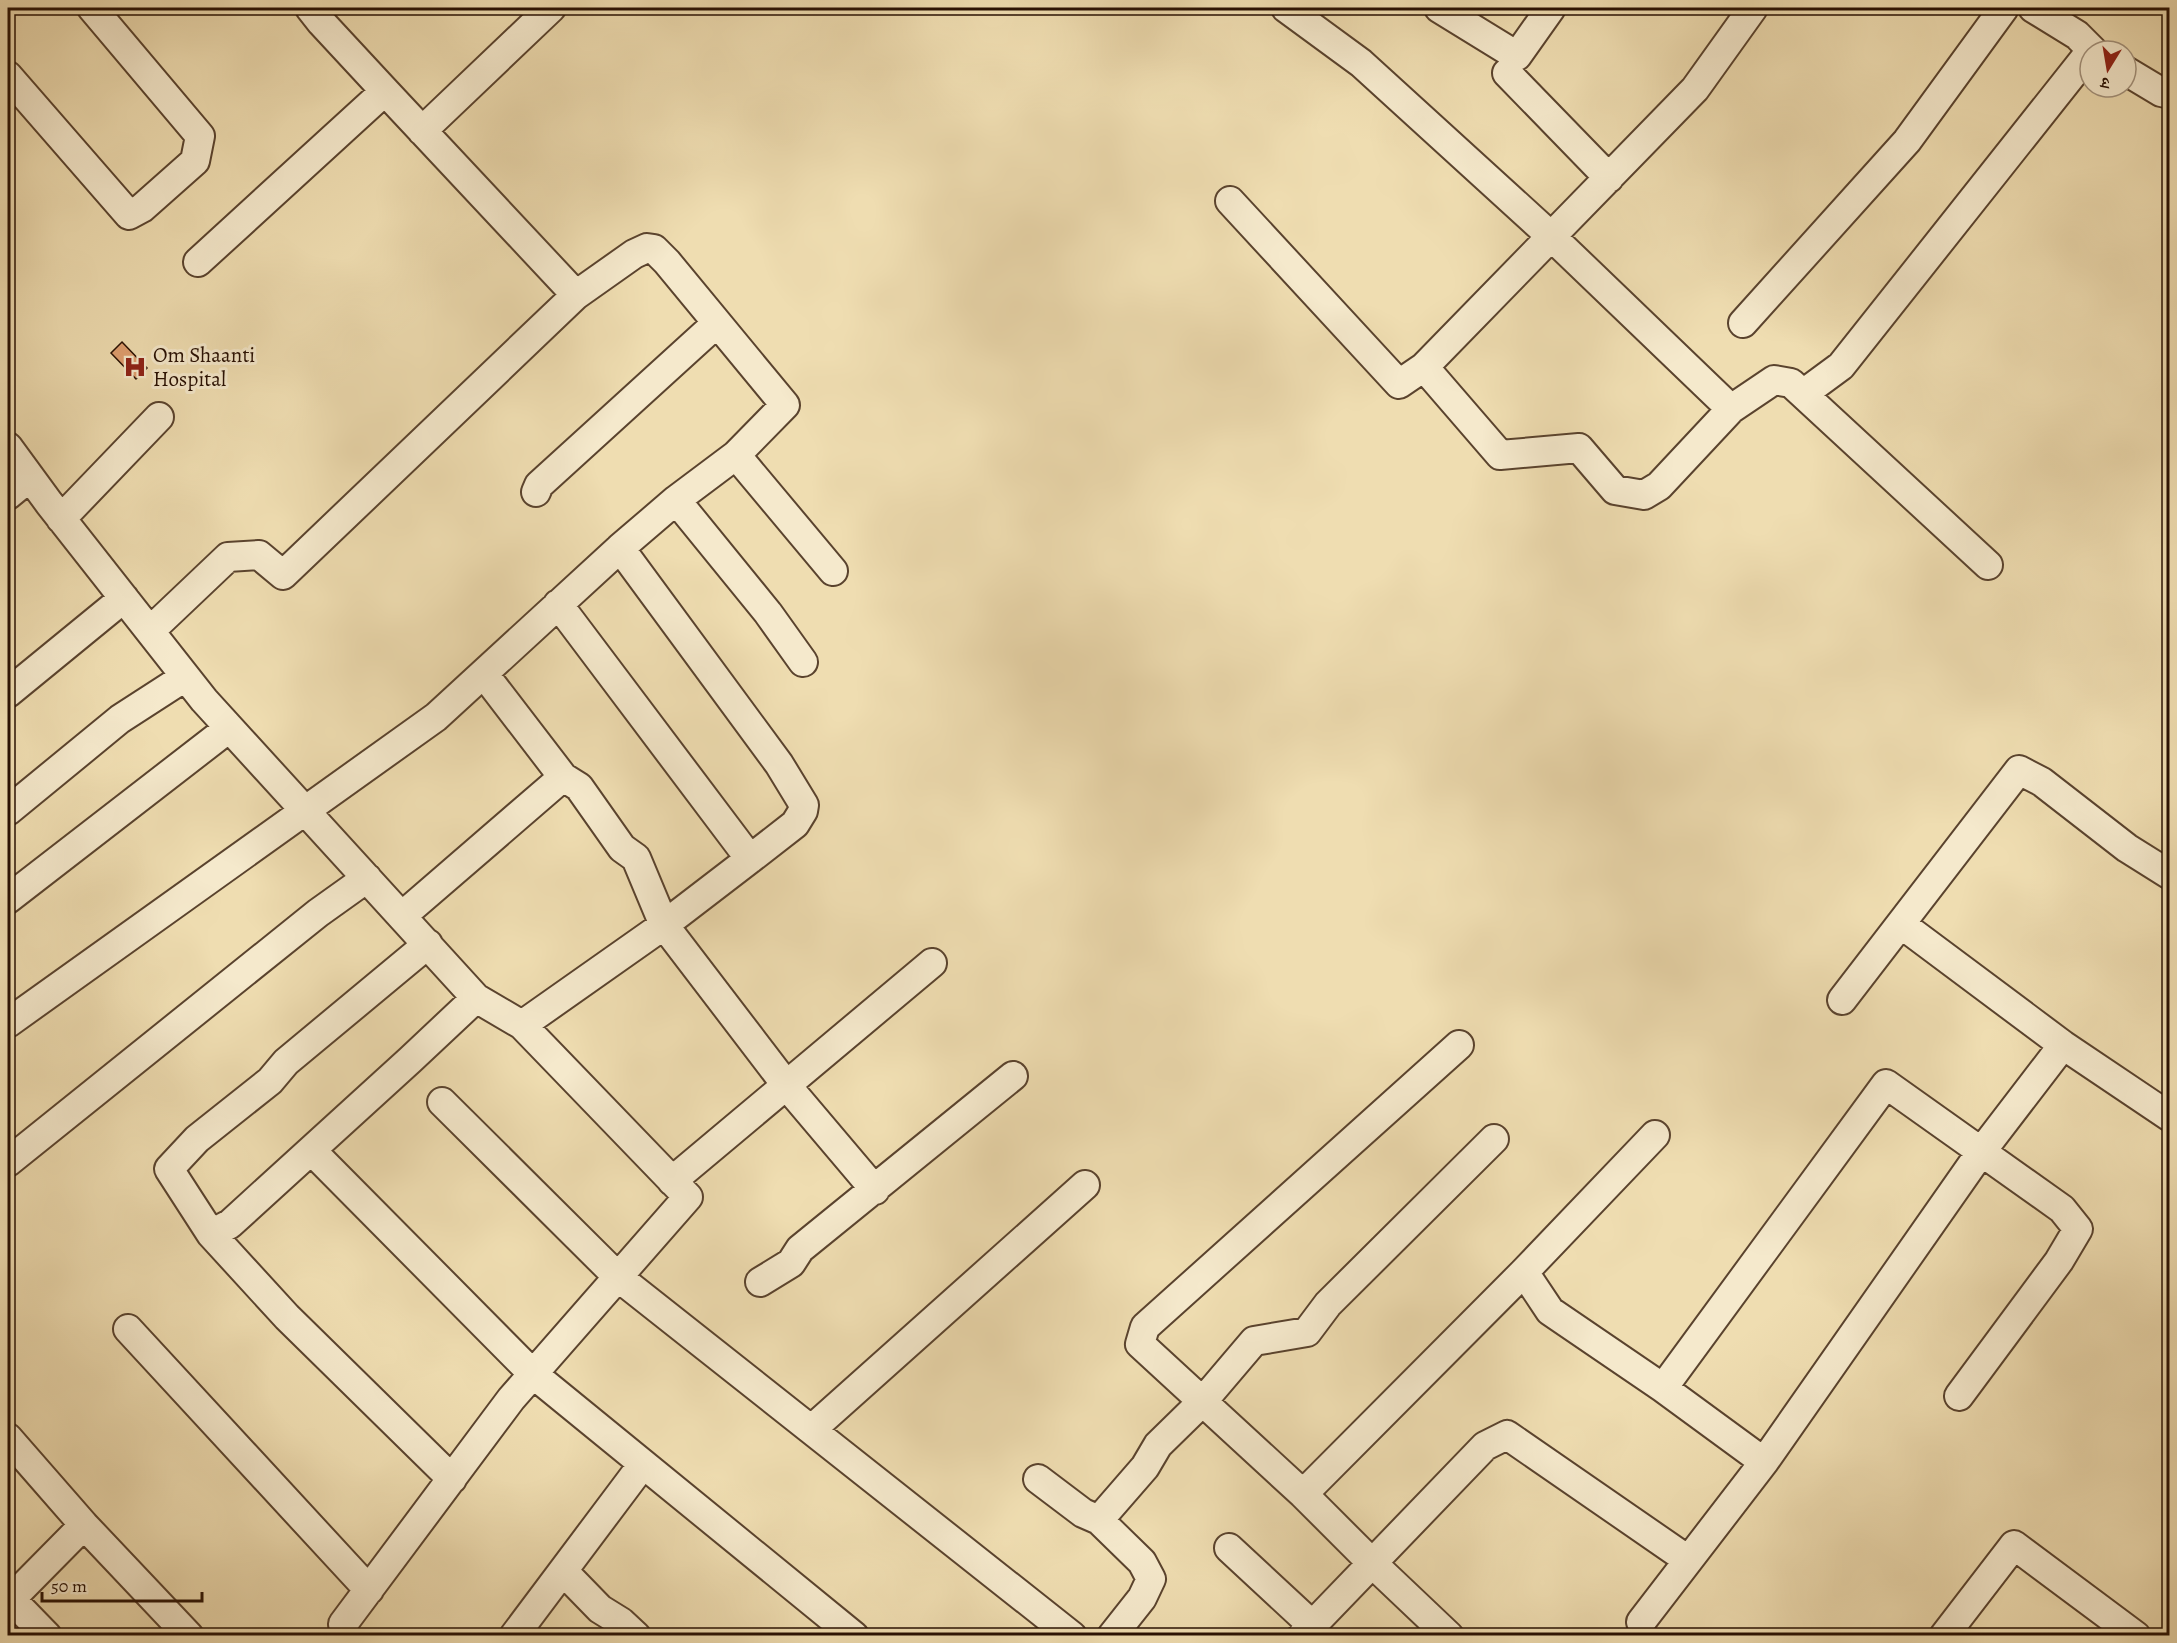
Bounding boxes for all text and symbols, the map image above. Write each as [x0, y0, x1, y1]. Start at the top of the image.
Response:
north arrow [2078, 39, 2138, 99]
text: उ [2097, 71, 2112, 95]
place label: Om Shaanti Hospital [153, 341, 255, 393]
hospital icon: Om Shaanti Hospital [122, 354, 148, 380]
scale bar [42, 1565, 202, 1603]
text: 50 m [51, 1574, 87, 1598]

